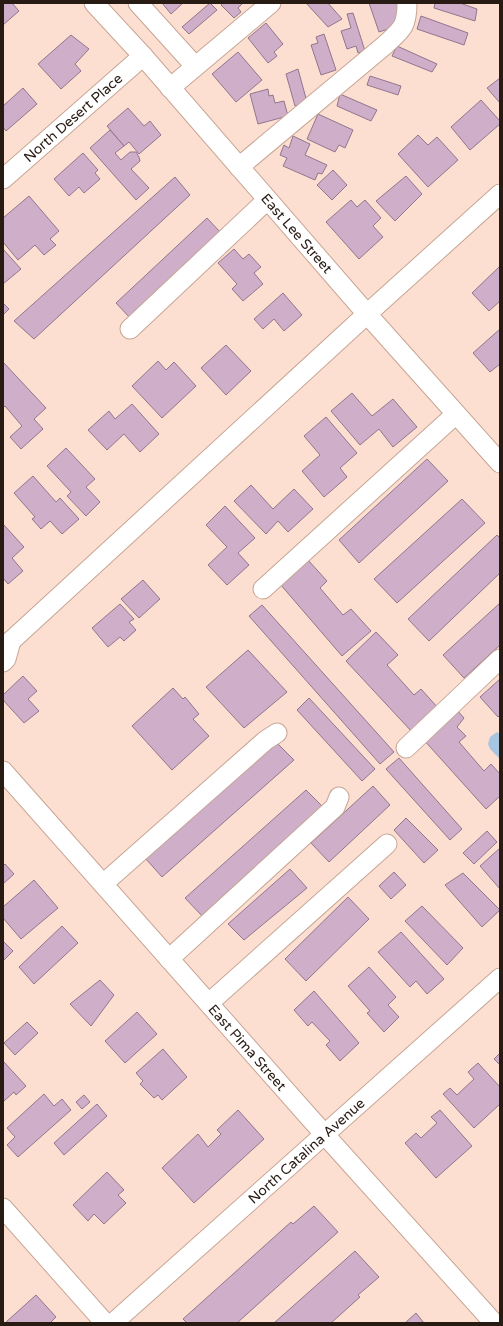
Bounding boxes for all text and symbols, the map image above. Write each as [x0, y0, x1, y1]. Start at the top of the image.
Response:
street label: North Desert Place [20, 70, 126, 166]
street label: East Lee Street [258, 190, 337, 277]
street label: East Pima Street [205, 1001, 291, 1095]
street label: North Catalina Avenue [245, 1094, 368, 1207]

